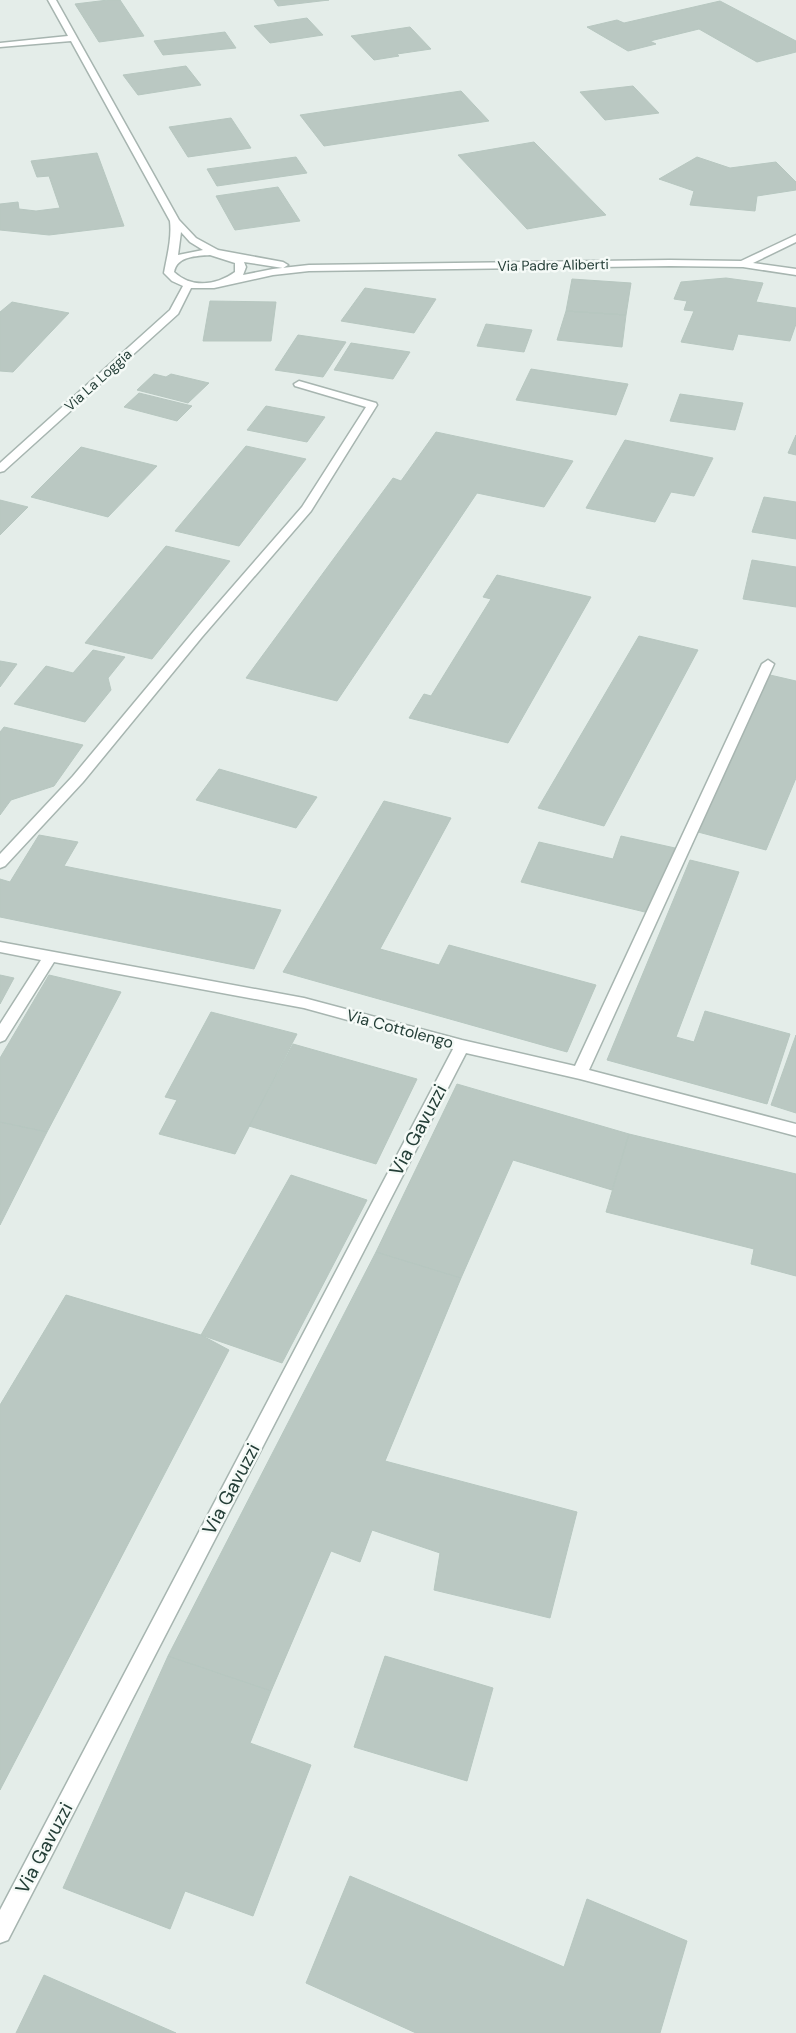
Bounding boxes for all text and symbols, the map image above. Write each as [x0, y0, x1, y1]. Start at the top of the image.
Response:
street label: Via Padre Aliberti [497, 255, 609, 275]
street label: Via La Loggia [61, 345, 135, 415]
street label: Via Cottolengo [344, 1005, 456, 1053]
street label: Via Gavuzzi [384, 1080, 452, 1180]
street label: Via Gavuzzi [197, 1439, 265, 1539]
street label: Via Gavuzzi [10, 1798, 78, 1898]

